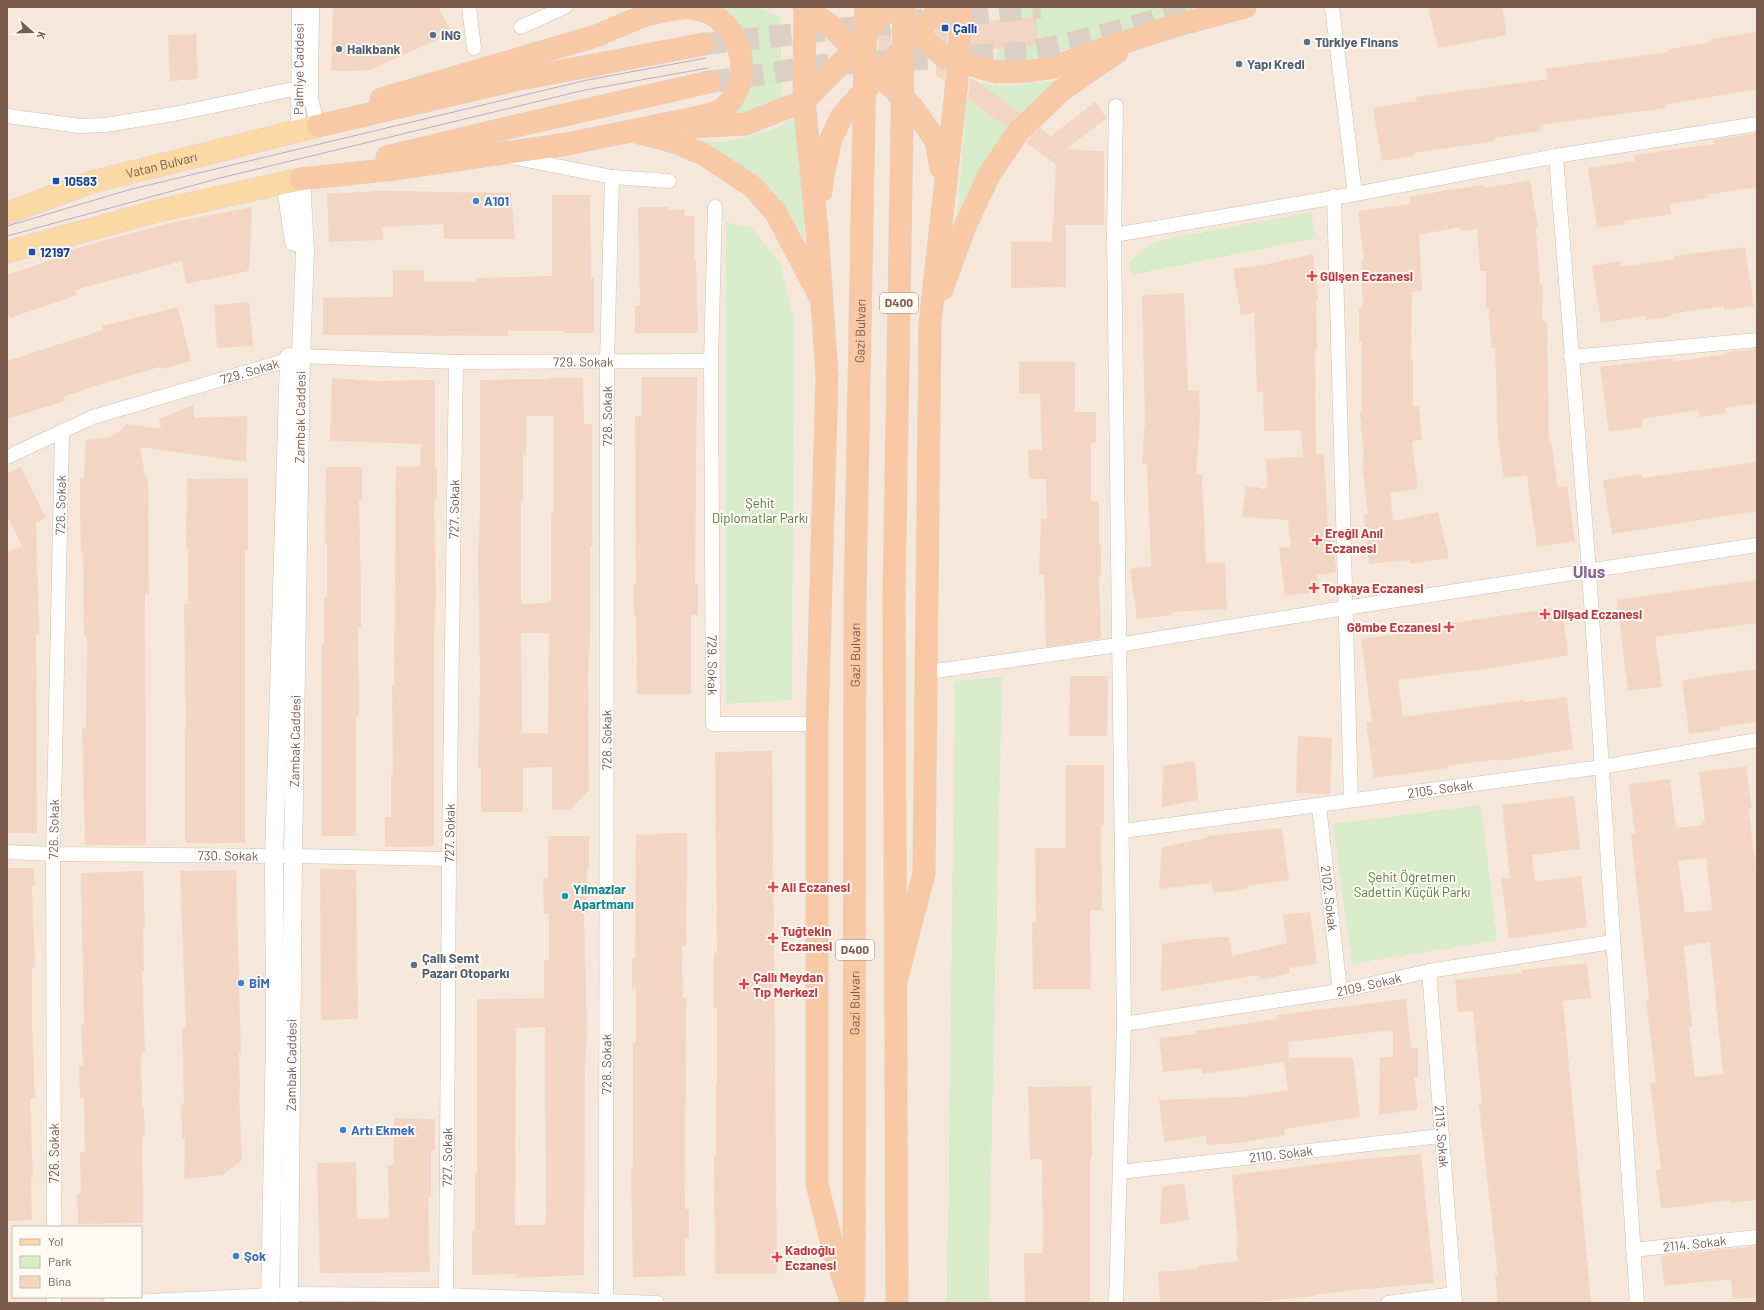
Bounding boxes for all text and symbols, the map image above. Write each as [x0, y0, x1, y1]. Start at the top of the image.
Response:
north arrow [12, 12, 52, 52]
place label: Çallı [953, 20, 977, 36]
street label: Palmiye Caddesi [290, 23, 307, 115]
marker: Çallı [940, 23, 950, 33]
place label: ING [441, 27, 461, 43]
text: K [35, 30, 49, 41]
marker: ING [428, 30, 438, 40]
place label: Türkiye Finans [1315, 34, 1399, 50]
marker: Türkiye Finans [1302, 37, 1312, 47]
place label: Halkbank [347, 41, 400, 57]
marker: Halkbank [334, 44, 344, 54]
place label: Yapı Kredi [1247, 56, 1305, 72]
marker: Yapı Kredi [1234, 59, 1244, 69]
street label: Vatan Bulvarı [124, 148, 199, 181]
place label: 10583 [64, 173, 97, 189]
marker: 10583 [51, 176, 61, 186]
place label: A101 [484, 193, 509, 209]
marker: A101 [471, 196, 481, 206]
place label: 12197 [40, 244, 70, 260]
marker: 12197 [27, 247, 37, 257]
place label: Gülşen Eczanesi [1320, 268, 1413, 284]
marker: Gülşen Eczanesi [1307, 271, 1317, 281]
road number: D400 [880, 293, 918, 313]
street label: Gazi Bulvarı [851, 299, 869, 363]
street label: 729. Sokak [553, 353, 614, 370]
street label: 729. Sokak [218, 355, 281, 387]
street label: Zambak Caddesi [291, 371, 309, 463]
street label: 728. Sokak [599, 385, 615, 446]
street label: 726. Sokak [52, 474, 69, 535]
street label: 727. Sokak [446, 479, 462, 539]
park label: Şehit Diplomatlar Parkı [712, 495, 808, 526]
place label: Ereğli Anıl Eczanesi [1325, 525, 1383, 556]
marker: Ereğli Anıl Eczanesi [1312, 535, 1322, 545]
district label: Ulus [1573, 561, 1606, 581]
place label: Topkaya Eczanesi [1322, 580, 1424, 596]
marker: Topkaya Eczanesi [1309, 583, 1319, 593]
place label: Dilşad Eczanesi [1553, 606, 1642, 622]
marker: Dilşad Eczanesi [1540, 609, 1550, 619]
place label: Gömbe Eczanesi [1347, 619, 1441, 635]
marker: Gömbe Eczanesi [1444, 622, 1454, 632]
street label: Gazi Bulvarı [847, 623, 863, 687]
street label: 729. Sokak [705, 635, 721, 696]
street label: Zambak Caddesi [286, 695, 304, 787]
street label: 728. Sokak [599, 709, 615, 770]
street label: 2105. Sokak [1406, 776, 1474, 801]
street label: 726. Sokak [45, 798, 62, 859]
street label: 727. Sokak [441, 803, 458, 863]
street label: 730. Sokak [198, 847, 259, 864]
street label: 2102. Sokak [1318, 865, 1341, 933]
park label: Şehit Öğretmen Sadettin Küçük Parkı [1354, 869, 1470, 900]
place label: Ali Eczanesi [781, 879, 850, 895]
place label: Yılmazlar Apartmanı [573, 881, 634, 912]
marker: Ali Eczanesi [768, 882, 778, 892]
marker: Yılmazlar Apartmanı [560, 891, 570, 901]
place label: Tuğtekin Eczanesi [781, 923, 832, 954]
marker: Tuğtekin Eczanesi [768, 933, 778, 943]
road number: D400 [836, 940, 874, 960]
place label: Çallı Semt Pazarı Otoparkı [422, 950, 509, 981]
marker: Çallı Semt Pazarı Otoparkı [409, 960, 419, 970]
place label: Çallı Meydan Tıp Merkezi [753, 969, 823, 1000]
street label: 2109. Sokak [1335, 969, 1403, 999]
street label: Gazi Bulvarı [846, 971, 862, 1035]
place label: BİM [249, 975, 270, 991]
marker: BİM [236, 978, 246, 988]
marker: Çallı Meydan Tıp Merkezi [738, 978, 750, 990]
street label: Zambak Caddesi [283, 1019, 300, 1111]
street label: 728. Sokak [598, 1033, 614, 1094]
street label: 2113. Sokak [1432, 1104, 1452, 1169]
street label: 726. Sokak [46, 1122, 62, 1183]
place label: Artı Ekmek [351, 1122, 415, 1138]
marker: Artı Ekmek [338, 1125, 348, 1135]
street label: 727. Sokak [439, 1127, 455, 1187]
street label: 2110. Sokak [1248, 1142, 1314, 1165]
legend [12, 1226, 142, 1298]
street label: 2114. Sokak [1662, 1232, 1728, 1255]
text: Yol [48, 1234, 63, 1248]
place label: Kadıoğlu Eczanesi [785, 1242, 836, 1273]
place label: Şok [244, 1248, 266, 1264]
marker: Şok [231, 1251, 241, 1261]
marker: Kadıoğlu Eczanesi [772, 1252, 782, 1262]
text: Park [48, 1254, 72, 1268]
text: Bina [48, 1274, 71, 1288]

